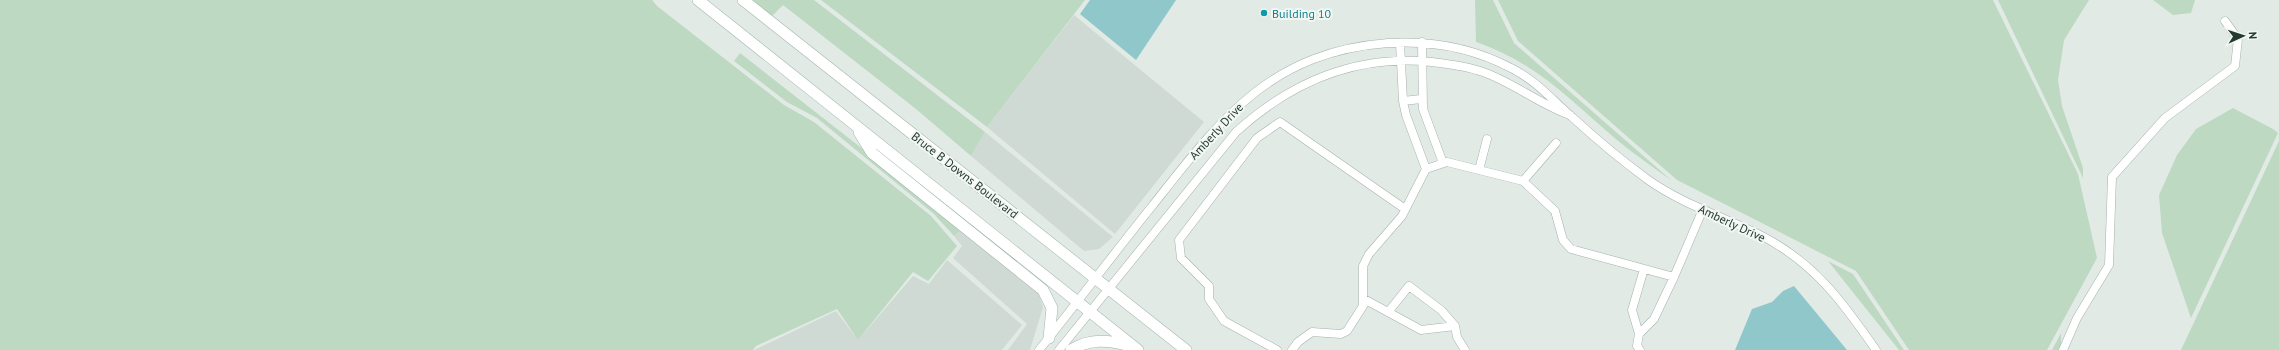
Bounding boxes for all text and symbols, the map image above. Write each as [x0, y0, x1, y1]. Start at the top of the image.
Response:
place label: Building 10 [1272, 6, 1332, 21]
marker: Building 10 [1259, 8, 1269, 18]
north arrow [2223, 16, 2263, 56]
text: N [2246, 31, 2260, 39]
street label: Amberly Drive [1186, 99, 1246, 163]
street label: Bruce B Downs Boulevard [909, 129, 1021, 221]
street label: Amberly Drive [1696, 201, 1768, 245]

